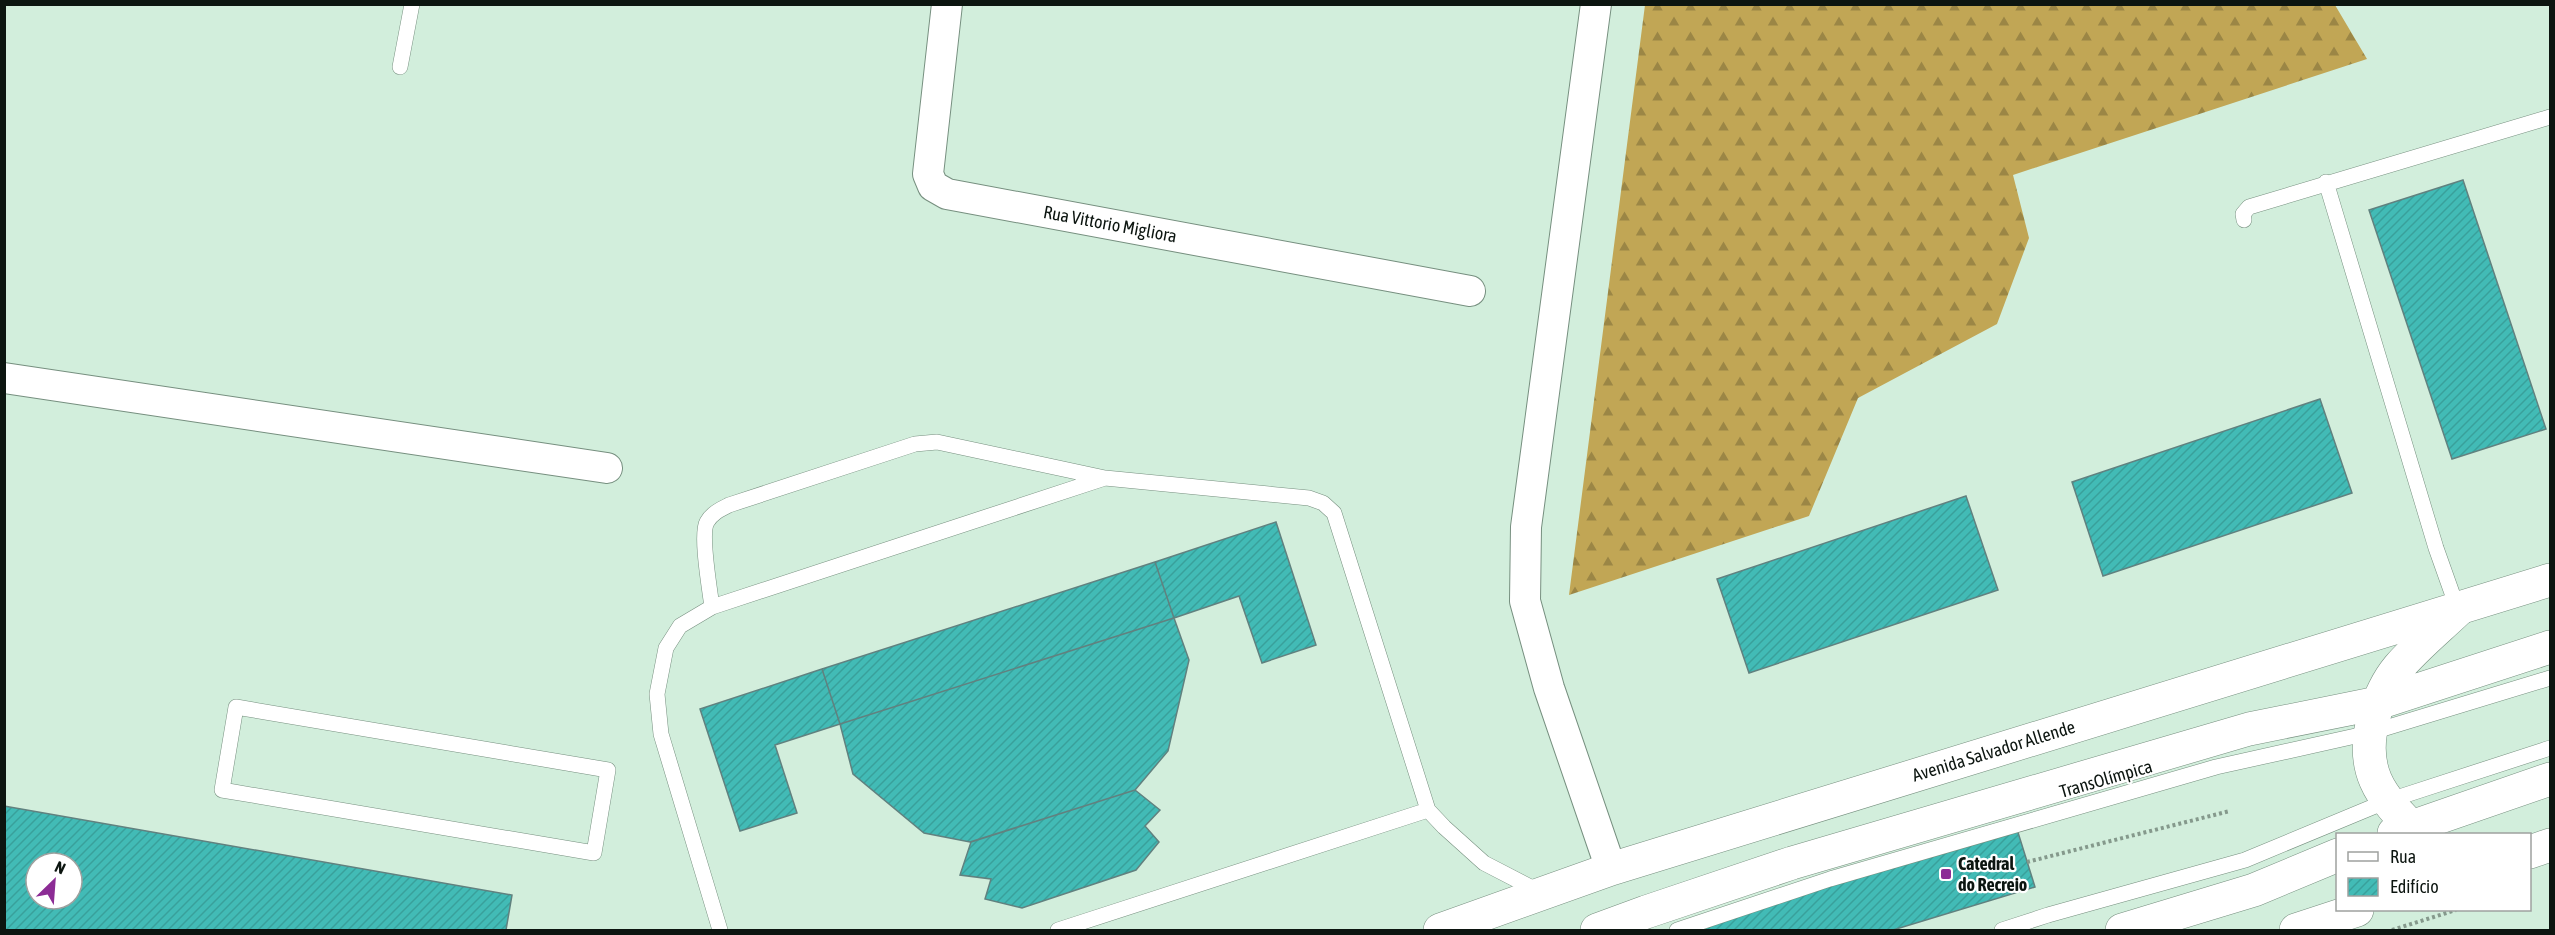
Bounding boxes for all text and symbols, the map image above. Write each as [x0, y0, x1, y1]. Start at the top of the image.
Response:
street label: Rua Vittorio Migliora [1042, 201, 1179, 246]
street label: Avenida Salvador Allende [1910, 716, 2078, 786]
street label: TransOlímpica [2057, 755, 2155, 802]
legend [2336, 833, 2531, 911]
text: Rua [2390, 846, 2416, 867]
north arrow [24, 851, 84, 911]
place label: Catedral do Recreio [1958, 853, 2027, 895]
text: N [52, 857, 68, 878]
marker: Catedral do Recreio [1939, 867, 1953, 881]
text: Edifício [2390, 876, 2439, 897]

